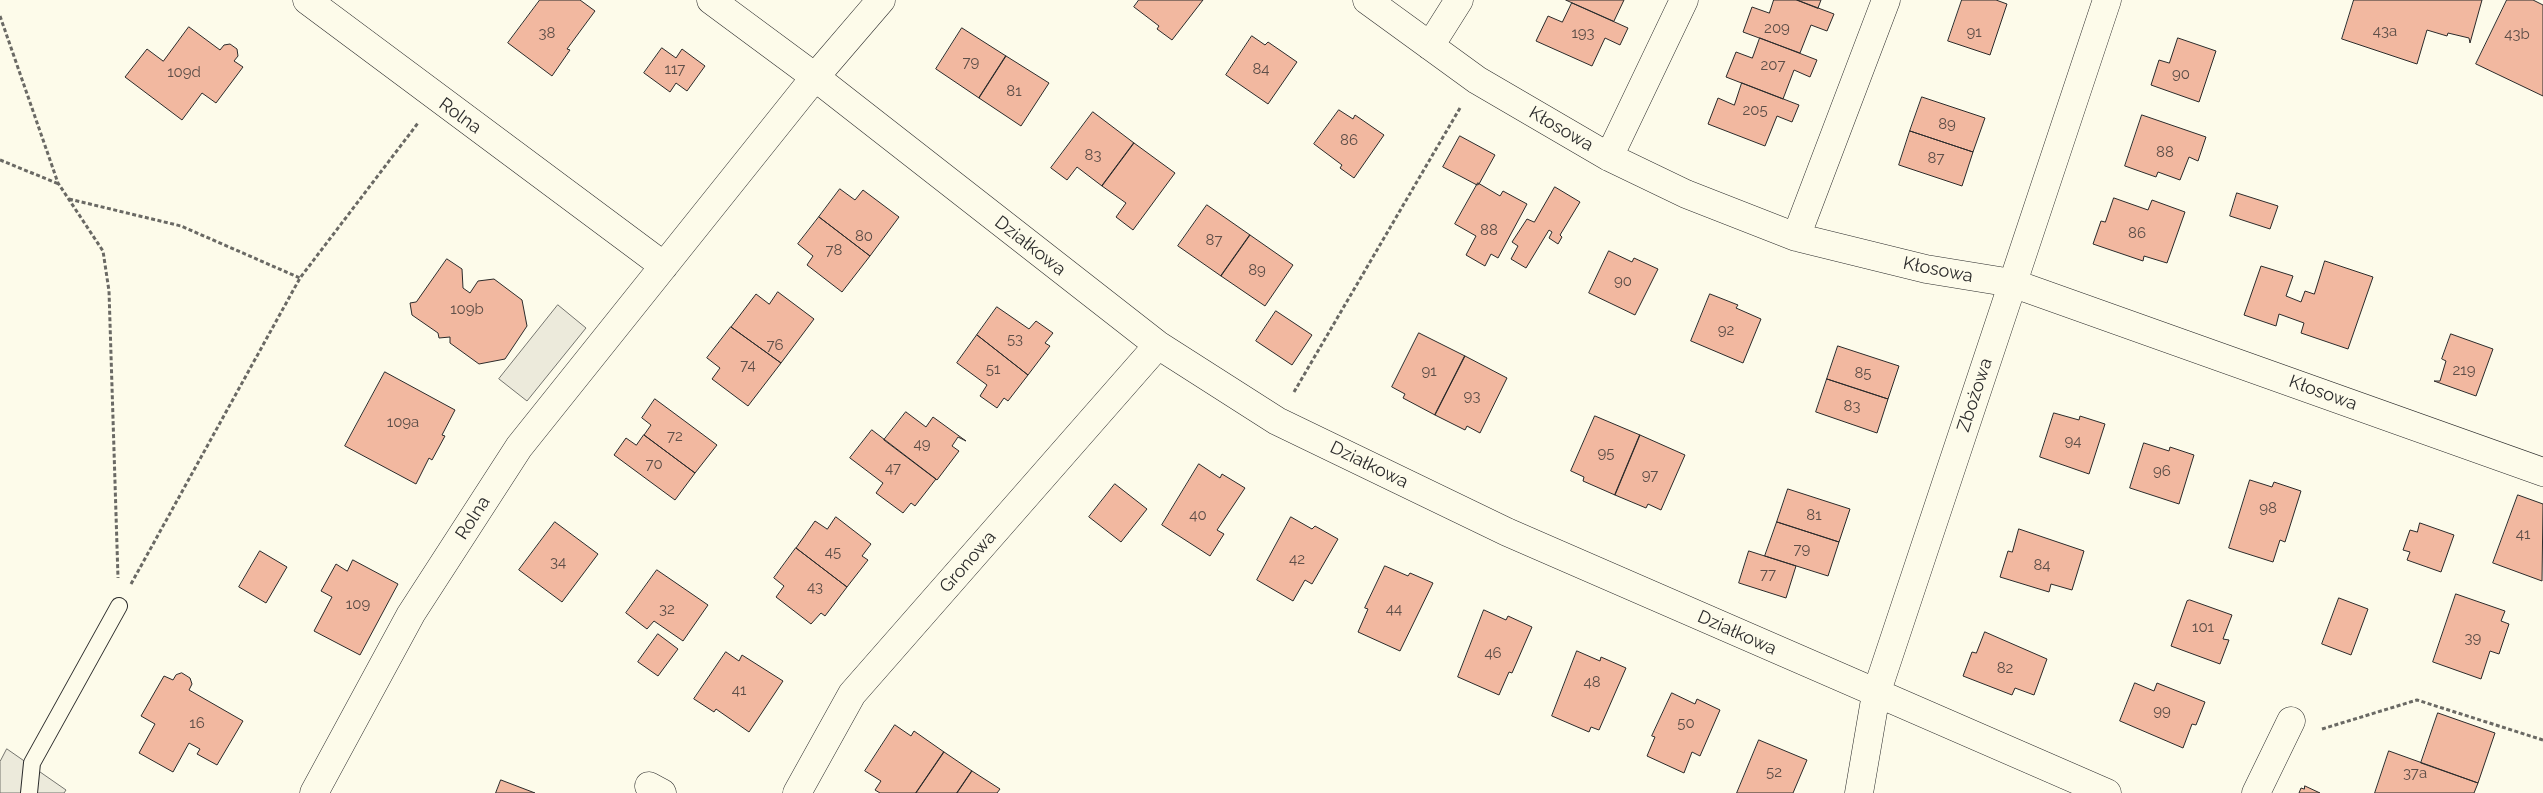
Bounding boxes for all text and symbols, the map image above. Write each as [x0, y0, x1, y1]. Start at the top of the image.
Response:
house number: 209 [1764, 19, 1790, 37]
house number: 43a [2373, 22, 2397, 40]
house number: 91 [1966, 23, 1982, 41]
house number: 38 [539, 24, 555, 42]
house number: 193 [1571, 24, 1595, 42]
house number: 43b [2504, 25, 2530, 43]
house number: 79 [963, 53, 979, 71]
house number: 207 [1761, 56, 1785, 74]
house number: 117 [665, 60, 685, 78]
house number: 84 [1252, 60, 1270, 78]
house number: 109d [167, 63, 201, 81]
house number: 90 [2172, 65, 2190, 83]
house number: 81 [1006, 82, 1022, 100]
street label: Rolna [434, 93, 486, 139]
house number: 205 [1742, 101, 1768, 119]
street label: Kłosowa [1525, 102, 1597, 156]
house number: 89 [1938, 115, 1956, 133]
house number: 86 [1340, 131, 1358, 149]
house number: 88 [2156, 143, 2174, 161]
house number: 83 [1085, 146, 1101, 164]
house number: 87 [1928, 149, 1944, 167]
street label: Działkowa [990, 212, 1070, 280]
house number: 88 [1480, 221, 1498, 239]
house number: 86 [2128, 224, 2146, 242]
house number: 80 [855, 227, 873, 245]
house number: 87 [1206, 231, 1222, 249]
house number: 78 [826, 241, 842, 259]
street label: Kłosowa [1901, 253, 1975, 287]
house number: 89 [1248, 261, 1266, 279]
house number: 90 [1614, 272, 1632, 290]
house number: 109b [450, 300, 484, 318]
house number: 92 [1718, 321, 1734, 339]
house number: 53 [1007, 330, 1023, 348]
house number: 76 [766, 336, 784, 354]
street label: Zbożowa [1953, 355, 1997, 435]
house number: 74 [740, 356, 756, 374]
house number: 51 [986, 360, 1000, 378]
house number: 219 [2452, 361, 2476, 379]
house number: 91 [1421, 362, 1437, 380]
house number: 85 [1854, 364, 1872, 382]
street label: Kłosowa [2286, 371, 2360, 415]
house number: 93 [1464, 387, 1480, 405]
house number: 83 [1844, 397, 1860, 415]
house number: 109a [387, 413, 419, 431]
house number: 72 [667, 427, 683, 445]
house number: 94 [2065, 432, 2081, 450]
house number: 49 [914, 435, 930, 453]
street label: Działkowa [1326, 437, 1412, 493]
house number: 95 [1598, 444, 1614, 462]
house number: 70 [645, 455, 663, 473]
house number: 47 [885, 459, 901, 477]
house number: 96 [2153, 462, 2171, 480]
house number: 97 [1642, 466, 1658, 484]
street label: Rolna [451, 492, 495, 544]
house number: 98 [2259, 499, 2277, 517]
house number: 40 [1189, 506, 1207, 524]
house number: 81 [1806, 506, 1822, 524]
house number: 41 [2516, 525, 2530, 543]
street label: Gronowa [935, 527, 1001, 597]
house number: 79 [1794, 540, 1810, 558]
house number: 45 [825, 543, 841, 561]
house number: 42 [1289, 550, 1305, 568]
house number: 34 [550, 553, 566, 571]
house number: 84 [2033, 556, 2051, 574]
house number: 77 [1760, 565, 1776, 583]
house number: 43 [807, 578, 823, 596]
house number: 109 [346, 595, 370, 613]
house number: 32 [659, 600, 675, 618]
house number: 44 [1386, 600, 1402, 618]
street label: Działkowa [1694, 606, 1780, 660]
house number: 101 [2192, 618, 2214, 636]
house number: 39 [2465, 629, 2481, 647]
house number: 46 [1484, 644, 1502, 662]
house number: 82 [1997, 659, 2013, 677]
house number: 48 [1583, 673, 1601, 691]
house number: 41 [732, 681, 746, 699]
house number: 99 [2153, 702, 2171, 720]
house number: 16 [189, 714, 205, 732]
house number: 50 [1677, 714, 1695, 732]
house number: 52 [1766, 763, 1782, 781]
house number: 37a [2403, 764, 2427, 782]

